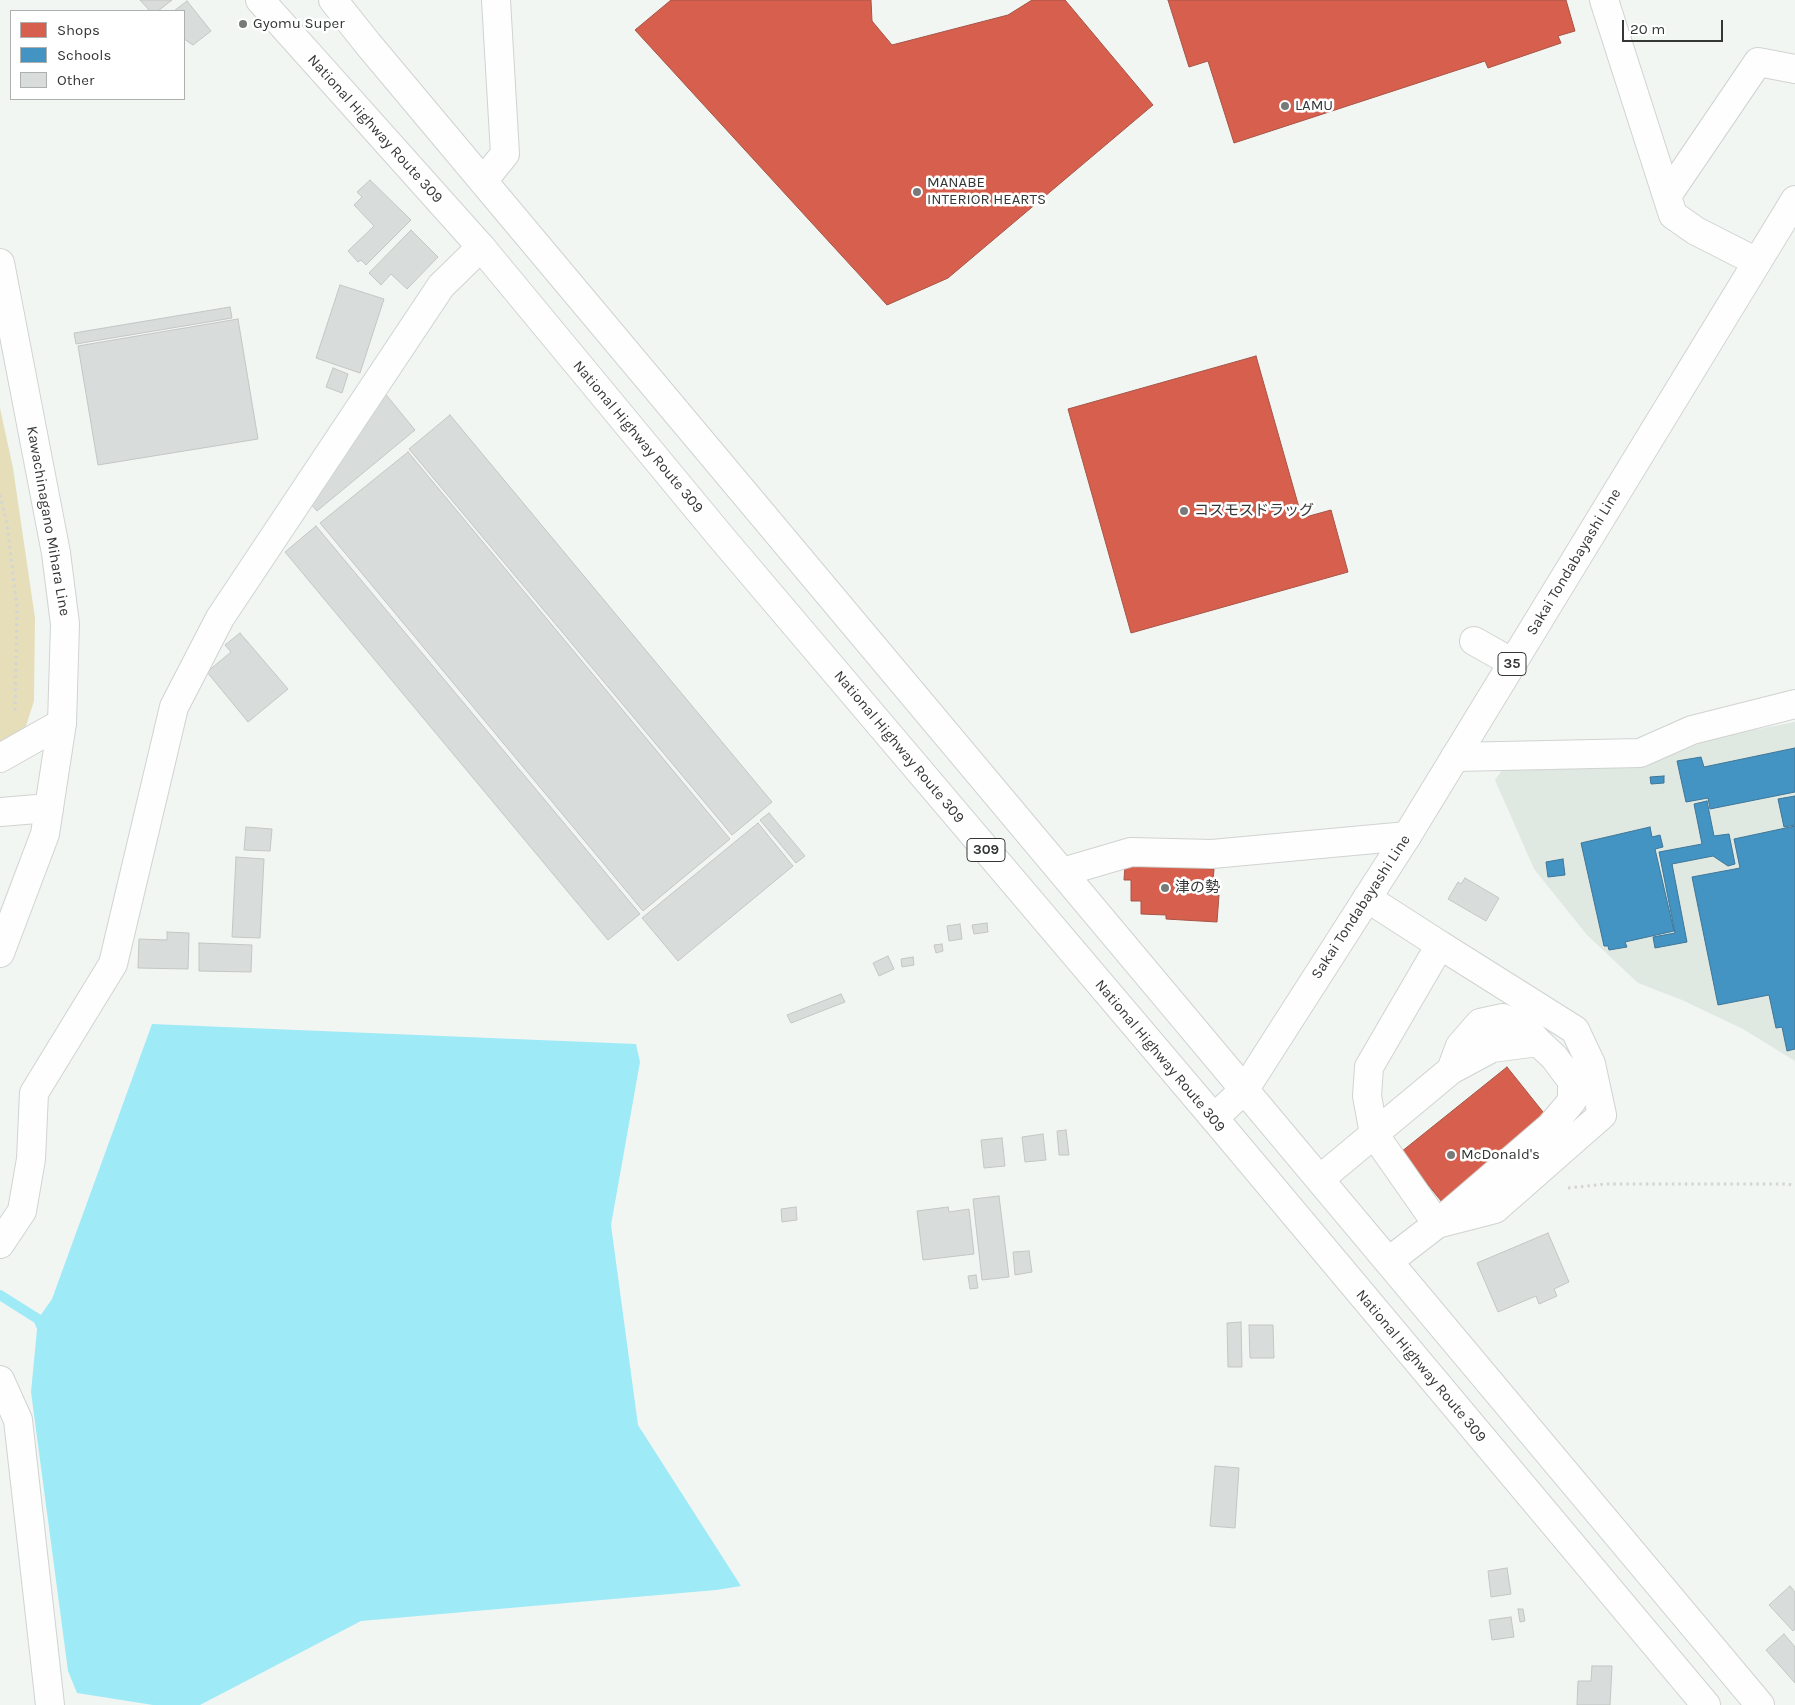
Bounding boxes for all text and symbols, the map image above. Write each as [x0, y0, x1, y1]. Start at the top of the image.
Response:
legend [10, 10, 185, 100]
scale bar [1625, 10, 1726, 42]
place label: Gyomu Super [253, 15, 345, 33]
marker: Gyomu Super [237, 18, 249, 30]
text: 20 m [1630, 20, 1665, 38]
text: Shops [57, 21, 100, 39]
text: Schools [57, 46, 111, 64]
street label: National Highway Route 309 [304, 51, 446, 207]
text: Other [57, 71, 95, 89]
place label: LAMU [1295, 97, 1333, 115]
marker: LAMU [1279, 100, 1291, 112]
place label: MANABE INTERIOR HEARTS [927, 174, 1046, 209]
marker: MANABE INTERIOR HEARTS [911, 186, 923, 198]
street label: National Highway Route 309 [569, 357, 707, 517]
street label: Kawachinagano Mihara Line [22, 425, 74, 617]
street label: Sakai Tondabayashi Line [1523, 485, 1625, 639]
place label: コスモスドラッグ [1194, 502, 1314, 520]
marker: コスモスドラッグ [1178, 505, 1190, 517]
road number: 35 [1498, 652, 1526, 676]
street label: National Highway Route 309 [830, 667, 968, 827]
street label: Sakai Tondabayashi Line [1308, 831, 1414, 983]
road number: 309 [967, 838, 1005, 862]
place label: 津の勢 [1175, 879, 1220, 897]
marker: 津の勢 [1159, 882, 1171, 894]
street label: National Highway Route 309 [1091, 976, 1229, 1136]
place label: McDonald's [1461, 1146, 1540, 1164]
marker: McDonald's [1445, 1149, 1457, 1161]
street label: National Highway Route 309 [1352, 1286, 1490, 1446]

